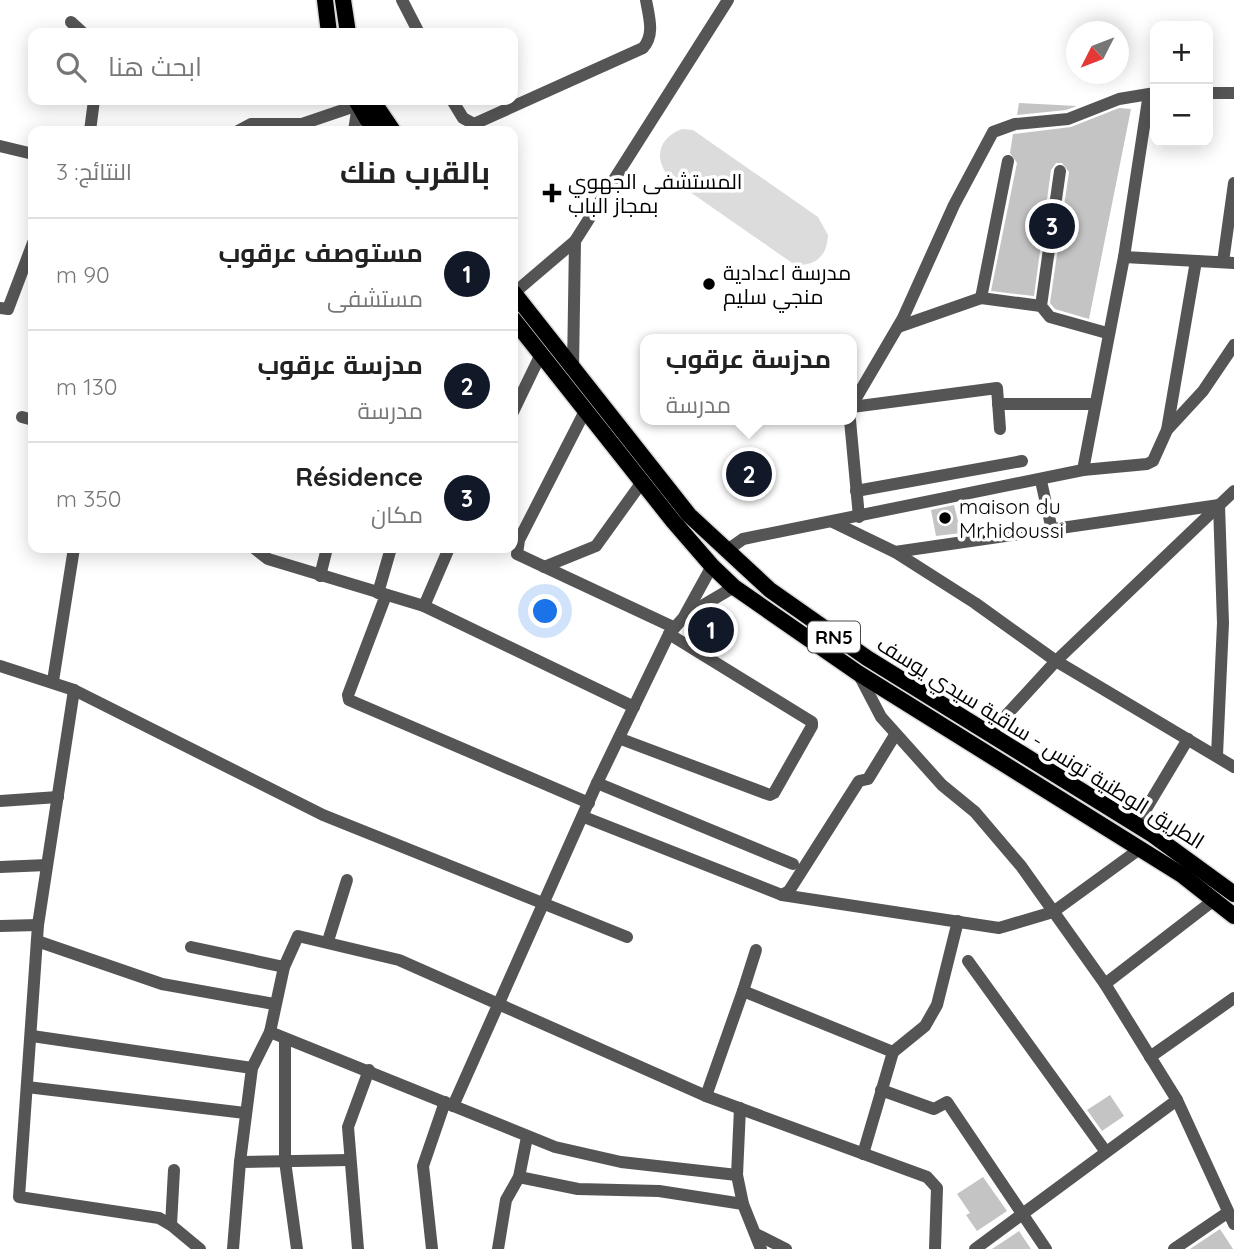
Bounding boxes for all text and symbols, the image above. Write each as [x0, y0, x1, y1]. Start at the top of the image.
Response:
north arrow [1066, 21, 1129, 84]
map controls [1150, 21, 1213, 147]
button: + [1150, 21, 1213, 84]
search box [28, 28, 518, 105]
icon: search [52, 48, 90, 86]
text: ابحث هنا [108, 50, 202, 83]
button: − [1150, 84, 1213, 147]
text: بالقرب منك [340, 153, 490, 191]
text: النتائج: 3 [56, 157, 132, 186]
place label: المستشفى الجهوي بمجاز الباب [568, 168, 743, 218]
marker: المستشفى الجهوي بمجاز الباب [542, 183, 562, 203]
pin: 3 [1029, 200, 1075, 252]
text: مستوصف عرقوب [218, 236, 423, 269]
place label: مدرسة اعدادية منجي سليم [723, 259, 851, 313]
text: 90 m [56, 260, 110, 289]
text: 1 [463, 260, 471, 289]
marker: مدرسة اعدادية منجي سليم [701, 276, 717, 292]
text: مستشفى [327, 284, 423, 313]
popup [640, 334, 857, 425]
text: مدزسة عرقوب [666, 342, 831, 375]
text: مدزسة عرقوب [257, 348, 423, 381]
text: 130 m [56, 372, 118, 401]
text: 2 [460, 372, 474, 401]
text: مدرسة [666, 390, 731, 419]
text: مدرسة [358, 396, 423, 425]
pin: 2 [726, 448, 772, 500]
text: Résidence [295, 460, 423, 493]
text: 350 m [56, 484, 122, 513]
text: 3 [461, 484, 473, 513]
place label: maison du Mr.hidoussi [959, 493, 1064, 543]
text: مكان [371, 500, 423, 529]
marker: maison du Mr.hidoussi [937, 510, 953, 526]
your location [528, 594, 562, 628]
pin: 1 [688, 604, 734, 656]
road number: RN5 [808, 622, 860, 652]
street label: الطريق الوطنية تونس - ساقية سيدي يوسف [871, 630, 1209, 857]

